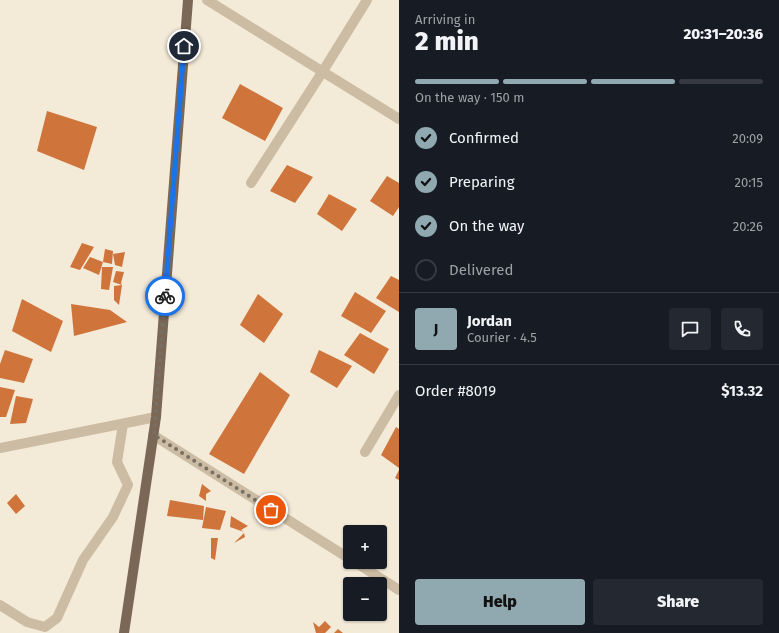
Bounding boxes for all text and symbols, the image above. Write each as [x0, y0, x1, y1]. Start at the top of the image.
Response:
text: Arriving in [415, 12, 475, 27]
text: 20:31–20:36 [683, 25, 763, 43]
text: 2 min [415, 26, 479, 57]
pin [167, 29, 201, 63]
icon: home [173, 35, 195, 57]
text: On the way · 150 m [415, 90, 524, 105]
icon: check [415, 127, 437, 149]
text: Confirmed [449, 129, 519, 147]
text: 20:09 [732, 131, 763, 146]
icon: check [415, 171, 437, 193]
text: Preparing [449, 173, 514, 191]
text: 20:15 [735, 175, 763, 190]
icon: check [415, 215, 437, 237]
text: On the way [449, 217, 524, 235]
text: 20:26 [733, 219, 763, 234]
text: Delivered [449, 261, 513, 279]
courier [145, 276, 185, 316]
icon: bike [154, 285, 176, 307]
button: chat [669, 308, 711, 350]
button: phone [721, 308, 763, 350]
text: Jordan [467, 312, 512, 330]
text: J [434, 320, 438, 338]
text: Courier · 4.5 [467, 330, 537, 345]
text: Order #8019 [415, 382, 496, 400]
text: $13.32 [721, 382, 763, 400]
pin [254, 493, 288, 527]
icon: bag [260, 499, 282, 521]
map controls [343, 525, 387, 621]
button: + [343, 525, 387, 569]
button: − [343, 577, 387, 621]
button: Help [415, 579, 585, 625]
button: Share [593, 579, 763, 625]

